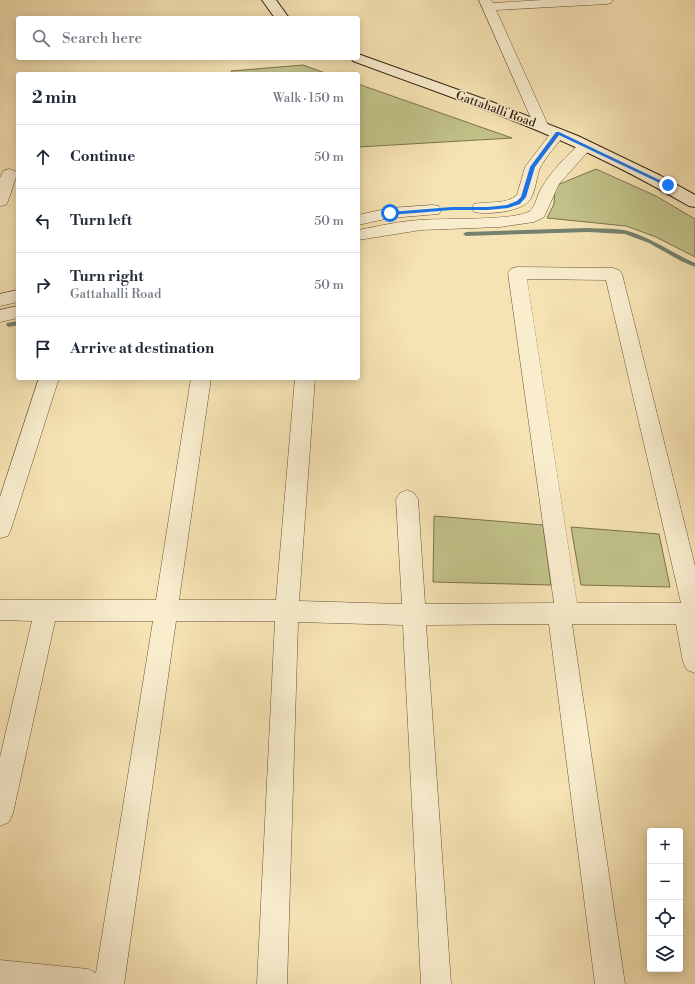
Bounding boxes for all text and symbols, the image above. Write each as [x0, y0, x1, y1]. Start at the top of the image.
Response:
search box [16, 16, 360, 60]
icon: search [30, 27, 52, 49]
text: Search here [62, 29, 142, 48]
text: 2 min [32, 87, 77, 109]
street label: Gattahalli Road [454, 88, 538, 131]
text: Walk · 150 m [273, 90, 344, 106]
icon: ahead [32, 146, 54, 168]
text: Continue [70, 147, 135, 166]
text: 50 m [314, 149, 344, 165]
route end [659, 176, 677, 194]
route start [381, 204, 399, 222]
icon: left [32, 210, 54, 232]
text: Turn left [70, 211, 132, 230]
text: 50 m [314, 213, 344, 229]
text: Turn right [70, 267, 144, 286]
icon: right [32, 274, 54, 296]
text: 50 m [314, 277, 344, 293]
text: Gattahalli Road [70, 286, 161, 302]
icon: arrive [32, 338, 54, 360]
text: Arrive at destination [70, 339, 214, 358]
map controls [647, 828, 683, 972]
button: + [647, 828, 683, 864]
button: − [647, 864, 683, 900]
button: locate [647, 900, 683, 936]
button: layers [647, 936, 683, 972]

